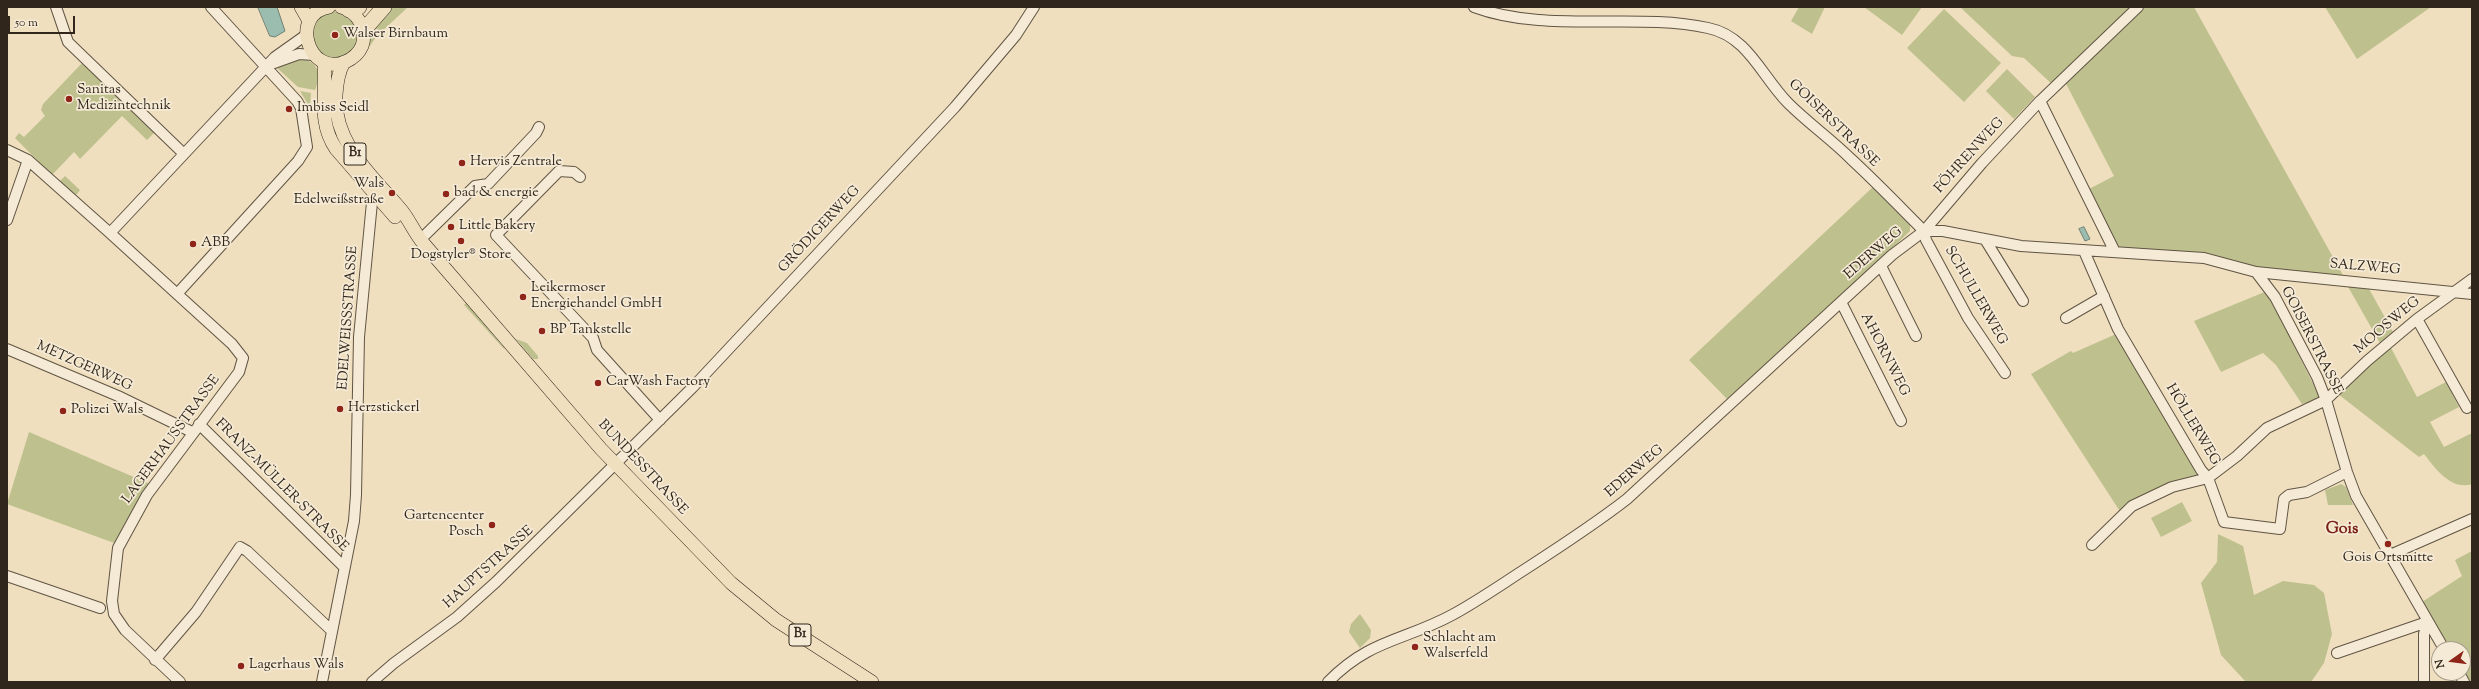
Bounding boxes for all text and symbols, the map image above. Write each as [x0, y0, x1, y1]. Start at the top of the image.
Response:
scale bar [10, 8, 77, 34]
text: 50 m [15, 14, 38, 32]
place label: Walser Birnbaum [343, 27, 448, 43]
marker: Walser Birnbaum [330, 30, 340, 40]
street label: GOISERSTRASSE [1784, 77, 1882, 171]
place label: Sanitas Medizintechnik [77, 83, 171, 116]
marker: Sanitas Medizintechnik [64, 94, 74, 104]
place label: Imbiss Seidl [297, 101, 369, 117]
marker: Imbiss Seidl [284, 104, 294, 114]
street label: FÖHRENWEG [1932, 115, 2008, 197]
road number: B1 [344, 143, 366, 165]
place label: Hervis Zentrale [470, 155, 562, 171]
marker: Hervis Zentrale [457, 158, 467, 168]
place label: Wals Edelweißstraße [294, 177, 384, 210]
street label: GRÖDIGERWEG [776, 183, 864, 277]
place label: bad & energie [454, 186, 539, 202]
marker: Wals Edelweißstraße [387, 188, 397, 198]
marker: bad & energie [441, 189, 451, 199]
place label: Little Bakery [459, 219, 536, 235]
marker: Little Bakery [446, 222, 456, 232]
street label: EDERWEG [1841, 224, 1907, 284]
place label: ABB [201, 236, 230, 252]
marker: Dogstyler® Store [456, 236, 466, 246]
marker: ABB [188, 239, 198, 249]
street label: SCHULLERWEG [1940, 244, 2010, 348]
street label: EDELWEISSSTRASSE [336, 245, 362, 391]
place label: Dogstyler® Store [411, 248, 511, 264]
street label: SALZWEG [2329, 257, 2401, 279]
place label: Leikermoser Energiehandel GmbH [531, 281, 662, 314]
street label: GOISERSTRASSE [2276, 284, 2346, 398]
marker: Leikermoser Energiehandel GmbH [518, 292, 528, 302]
street label: MOOSWEG [2352, 294, 2424, 358]
street label: AHORNWEG [1856, 311, 1912, 399]
place label: BP Tankstelle [550, 323, 632, 339]
marker: BP Tankstelle [537, 326, 547, 336]
street label: METZGERWEG [34, 338, 134, 396]
street label: LAGERHAUSSTRASSE [120, 372, 224, 508]
place label: CarWash Factory [606, 375, 710, 391]
marker: CarWash Factory [593, 378, 603, 388]
street label: HÖLLERWEG [2161, 381, 2223, 469]
place label: Herzstickerl [348, 401, 420, 417]
place label: Polizei Wals [71, 403, 143, 419]
marker: Herzstickerl [335, 404, 345, 414]
marker: Polizei Wals [58, 406, 68, 416]
street label: FRANZ-MÜLLER-STRASSE [211, 416, 351, 556]
street label: BUNDESSTRASSE [594, 417, 690, 519]
street label: EDERWEG [1602, 442, 1668, 502]
place label: Gartencenter Posch [404, 509, 484, 542]
marker: Gartencenter Posch [487, 520, 497, 530]
district label: Gois [2326, 520, 2358, 540]
street label: HAUPTSTRASSE [441, 523, 537, 613]
marker: Gois Ortsmitte [2383, 539, 2393, 549]
place label: Gois Ortsmitte [2343, 551, 2433, 567]
road number: B1 [789, 624, 811, 646]
place label: Schlacht am Walserfeld [1423, 631, 1496, 664]
north arrow [2431, 641, 2471, 681]
marker: Schlacht am Walserfeld [1410, 642, 1420, 652]
text: N [2432, 657, 2449, 670]
place label: Lagerhaus Wals [249, 658, 344, 674]
marker: Lagerhaus Wals [236, 661, 246, 671]

